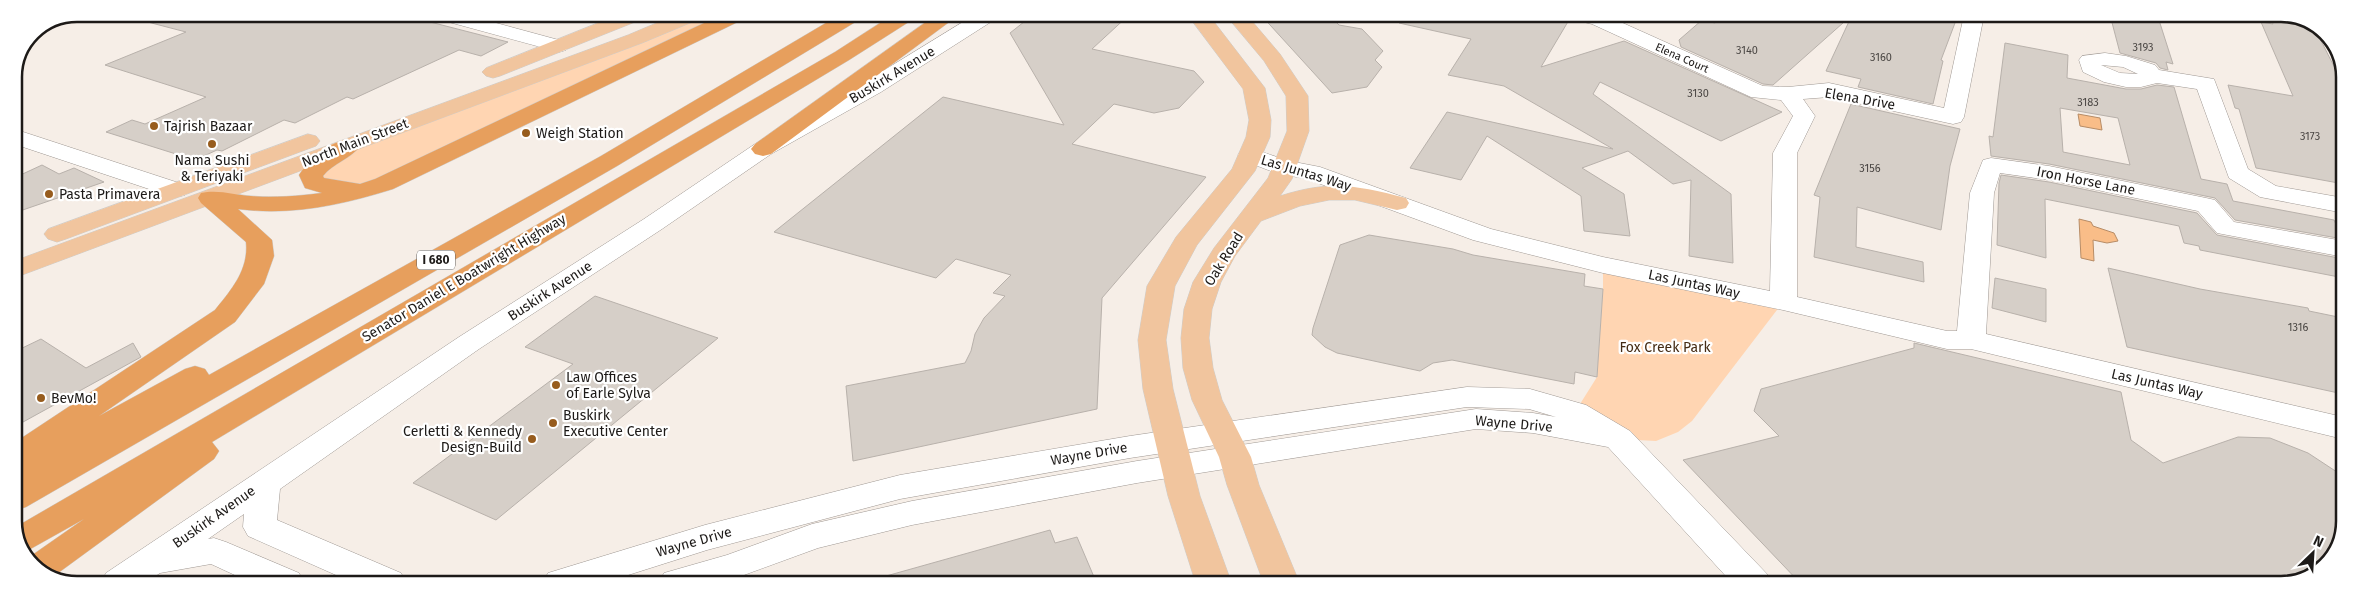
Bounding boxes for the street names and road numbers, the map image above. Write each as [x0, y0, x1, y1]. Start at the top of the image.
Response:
street label: Elena Court [1653, 40, 1711, 76]
street label: Buskirk Avenue [846, 43, 938, 107]
street label: Elena Drive [1823, 84, 1897, 114]
street label: North Main Street [299, 115, 411, 171]
street label: Las Juntas Way [1259, 151, 1353, 195]
street label: Iron Horse Lane [2035, 163, 2137, 199]
street label: Senator Daniel E Boatwright Highway [359, 210, 569, 346]
street label: Oak Road [1201, 229, 1247, 289]
road number: I 680 [417, 250, 455, 270]
street label: Buskirk Avenue [505, 257, 595, 325]
street label: Las Juntas Way [1647, 266, 1742, 302]
street label: Las Juntas Way [2110, 365, 2204, 403]
street label: Wayne Drive [1475, 412, 1553, 436]
street label: Wayne Drive [1049, 439, 1129, 469]
street label: Buskirk Avenue [169, 482, 259, 552]
street label: Wayne Drive [654, 523, 734, 561]

